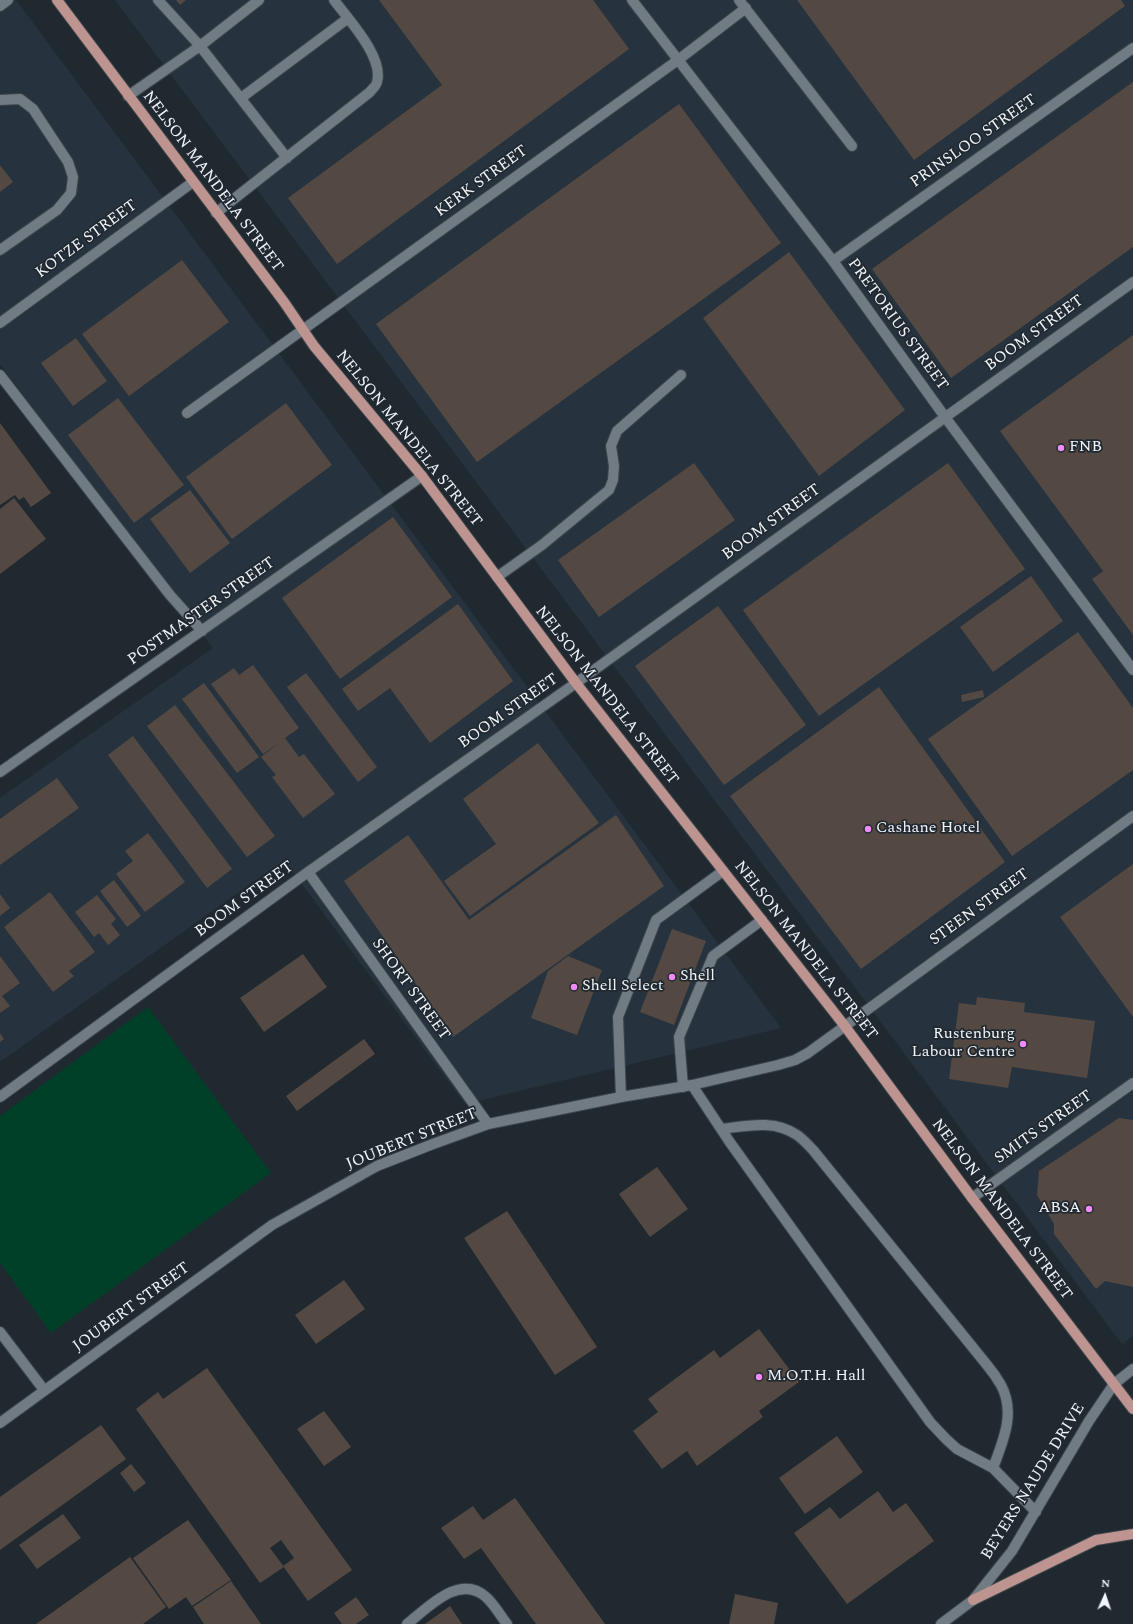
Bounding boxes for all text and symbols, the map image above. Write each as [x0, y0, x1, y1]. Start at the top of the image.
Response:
street label: NELSON MANDELA STREET [138, 88, 286, 276]
street label: PRINSLOO STREET [907, 91, 1041, 193]
street label: KERK STREET [432, 142, 532, 222]
street label: KOTZE STREET [32, 197, 142, 283]
street label: PRETORIUS STREET [843, 255, 951, 395]
street label: BOOM STREET [982, 292, 1088, 376]
street label: NELSON MANDELA STREET [331, 347, 485, 531]
place label: FNB [1069, 438, 1102, 458]
marker: FNB [1056, 443, 1066, 453]
street label: BOOM STREET [719, 481, 825, 565]
street label: POSTMASTER STREET [125, 554, 279, 670]
street label: NELSON MANDELA STREET [530, 603, 682, 789]
street label: BOOM STREET [455, 671, 563, 753]
place label: Cashane Hotel [876, 819, 980, 839]
marker: Cashane Hotel [863, 824, 873, 834]
street label: BOOM STREET [192, 858, 298, 942]
street label: NELSON MANDELA STREET [729, 858, 881, 1044]
street label: STEEN STREET [926, 865, 1034, 951]
street label: SHORT STREET [367, 935, 453, 1045]
place label: Shell [680, 967, 715, 987]
marker: Shell [667, 972, 677, 982]
place label: Shell Select [582, 977, 663, 997]
marker: Shell Select [569, 982, 579, 992]
place label: Rustenburg Labour Centre [912, 1025, 1015, 1063]
marker: Rustenburg Labour Centre [1018, 1039, 1028, 1049]
street label: SMITS STREET [991, 1087, 1097, 1169]
street label: JOUBERT STREET [344, 1105, 480, 1175]
street label: NELSON MANDELA STREET [927, 1116, 1075, 1304]
place label: ABSA [1038, 1199, 1081, 1219]
marker: ABSA [1084, 1204, 1094, 1214]
street label: JOUBERT STREET [70, 1259, 194, 1357]
place label: M.O.T.H. Hall [767, 1367, 865, 1387]
marker: M.O.T.H. Hall [754, 1372, 764, 1382]
street label: BEYERS NAUDE DRIVE [978, 1400, 1090, 1564]
text: N [1101, 1575, 1111, 1592]
north arrow [1085, 1576, 1125, 1616]

